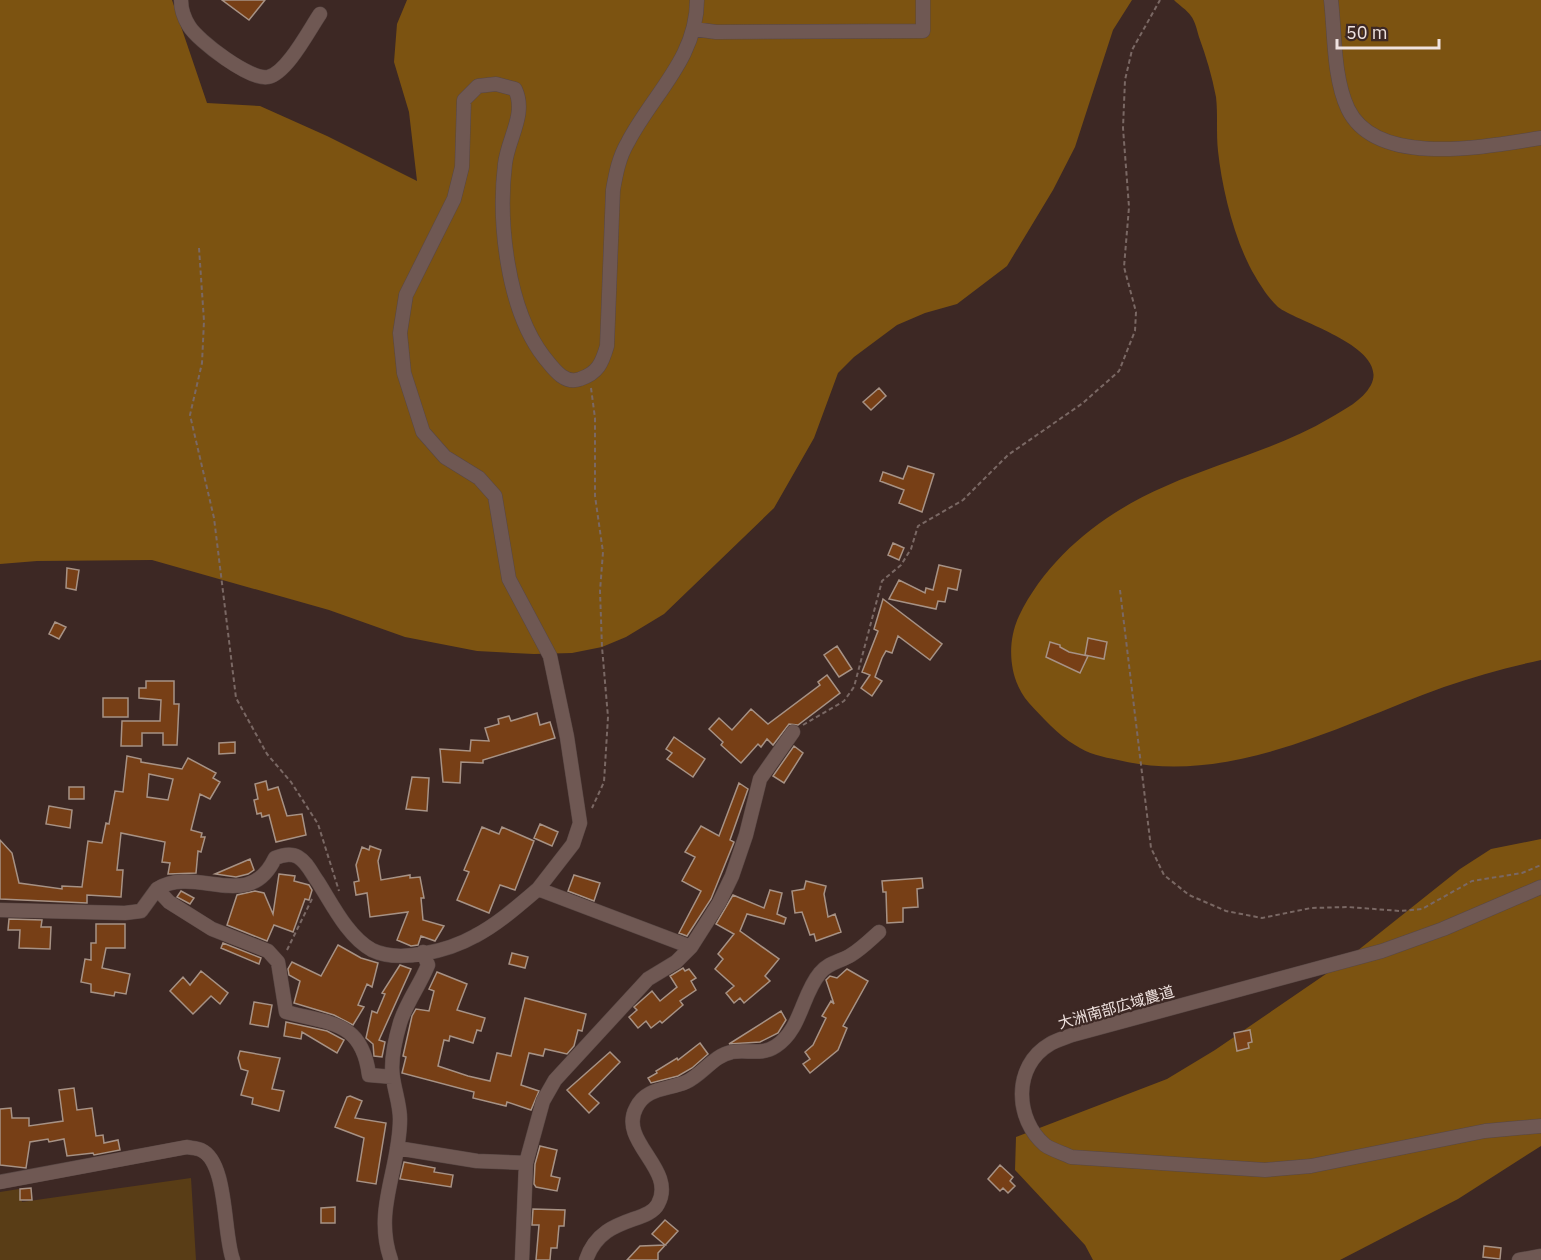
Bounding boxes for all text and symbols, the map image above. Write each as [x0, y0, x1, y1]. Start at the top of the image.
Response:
scale bar [1337, 12, 1439, 50]
text: 50 m [1346, 21, 1388, 44]
street label: 大洲南部広域農道 [1056, 981, 1176, 1033]

